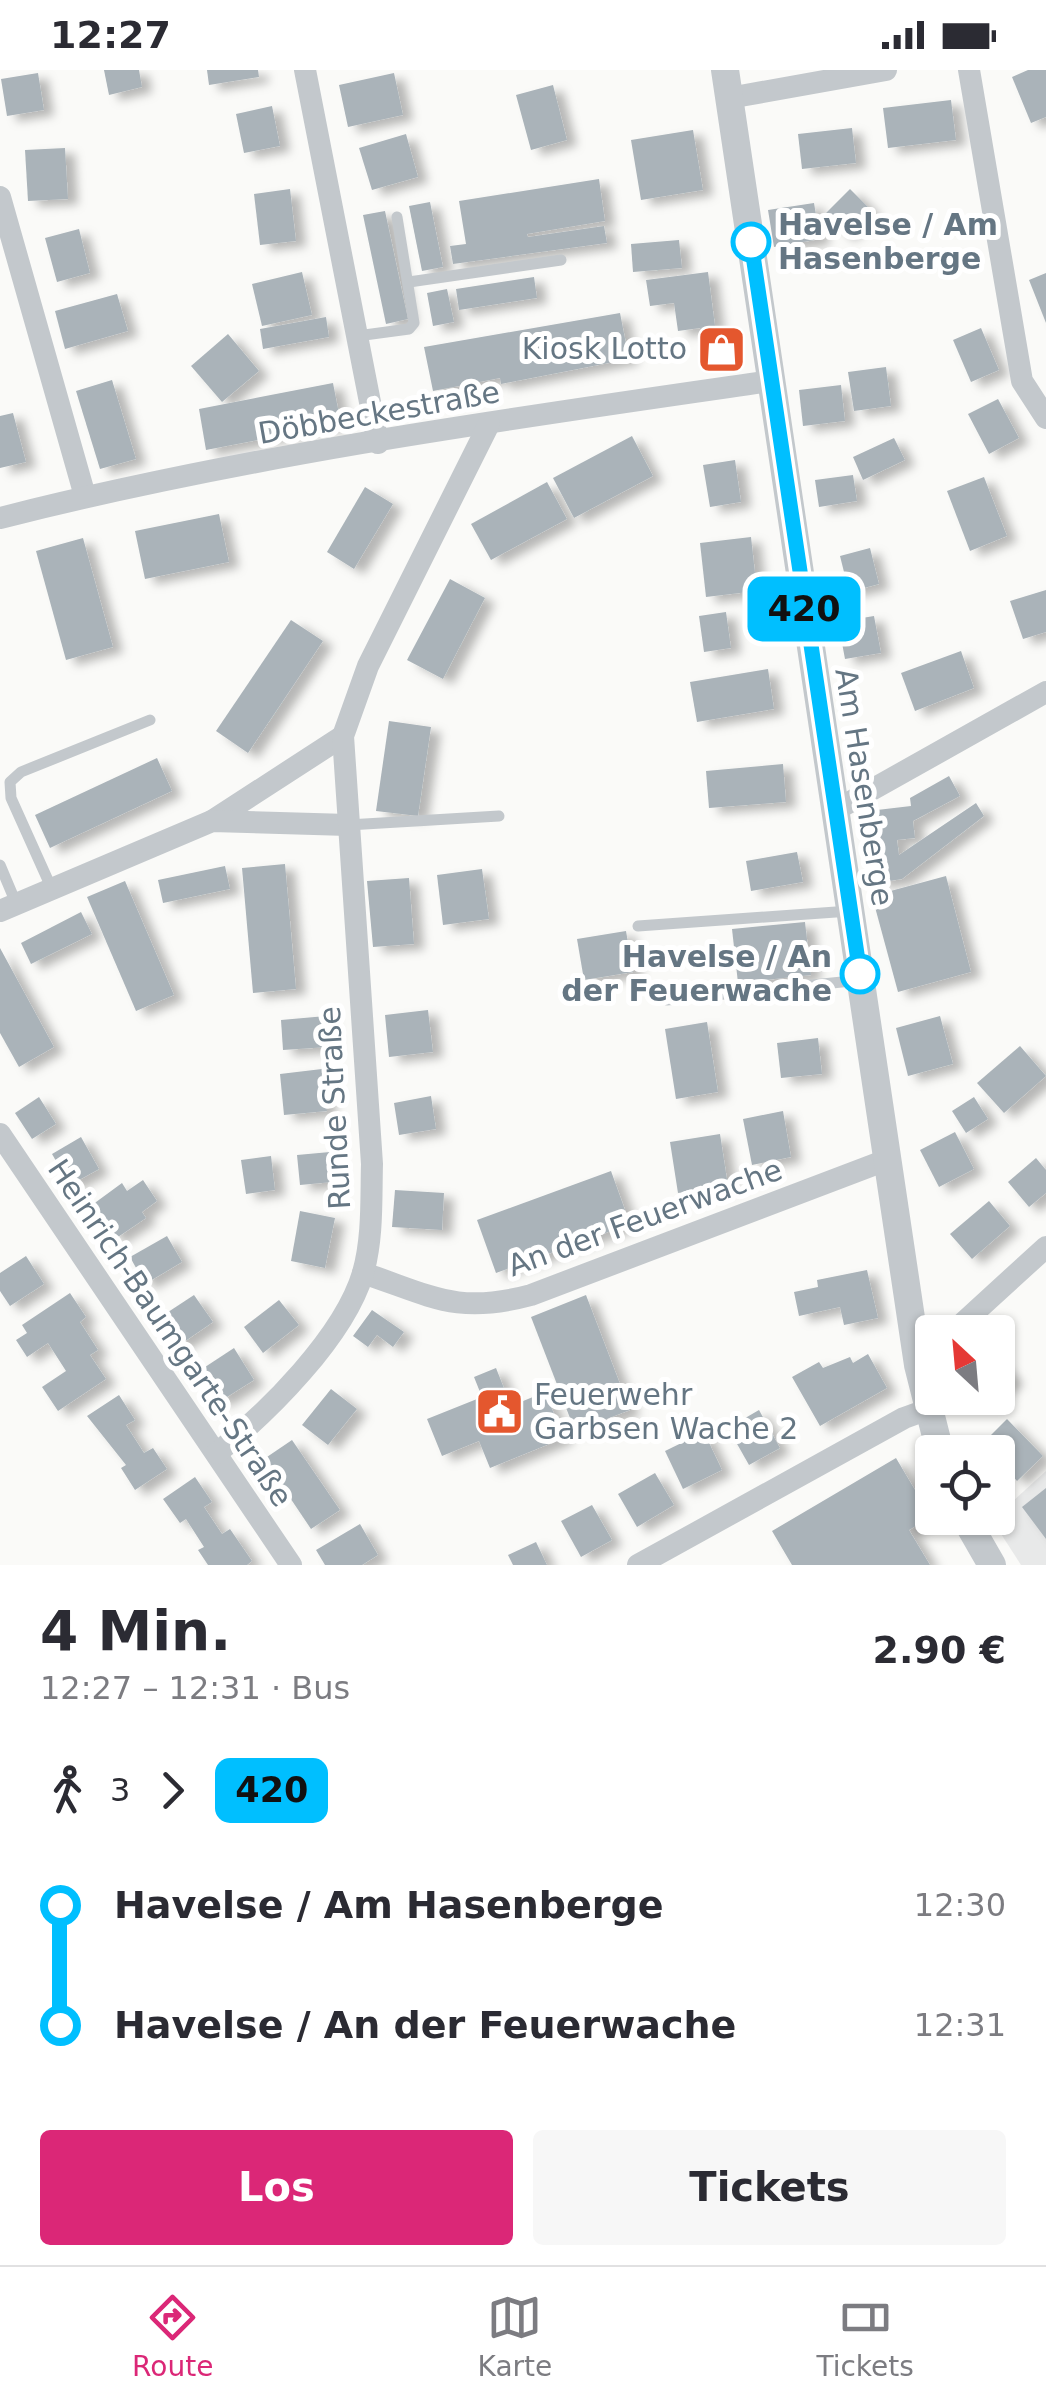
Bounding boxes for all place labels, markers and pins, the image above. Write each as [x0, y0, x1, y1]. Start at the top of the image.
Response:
place label: Havelse / Am Hasenberge [778, 207, 998, 276]
marker: Havelse / Am Hasenberge [732, 223, 770, 261]
shop icon: Kiosk Lotto [696, 323, 748, 375]
place label: Kiosk Lotto [522, 331, 687, 366]
place label: Havelse / An der Feuerwache [561, 939, 832, 1008]
marker: Havelse / An der Feuerwache [841, 955, 879, 993]
place label: Feuerwehr Garbsen Wache 2 [534, 1377, 798, 1446]
public building icon: Feuerwehr Garbsen Wache 2 [473, 1386, 525, 1438]

